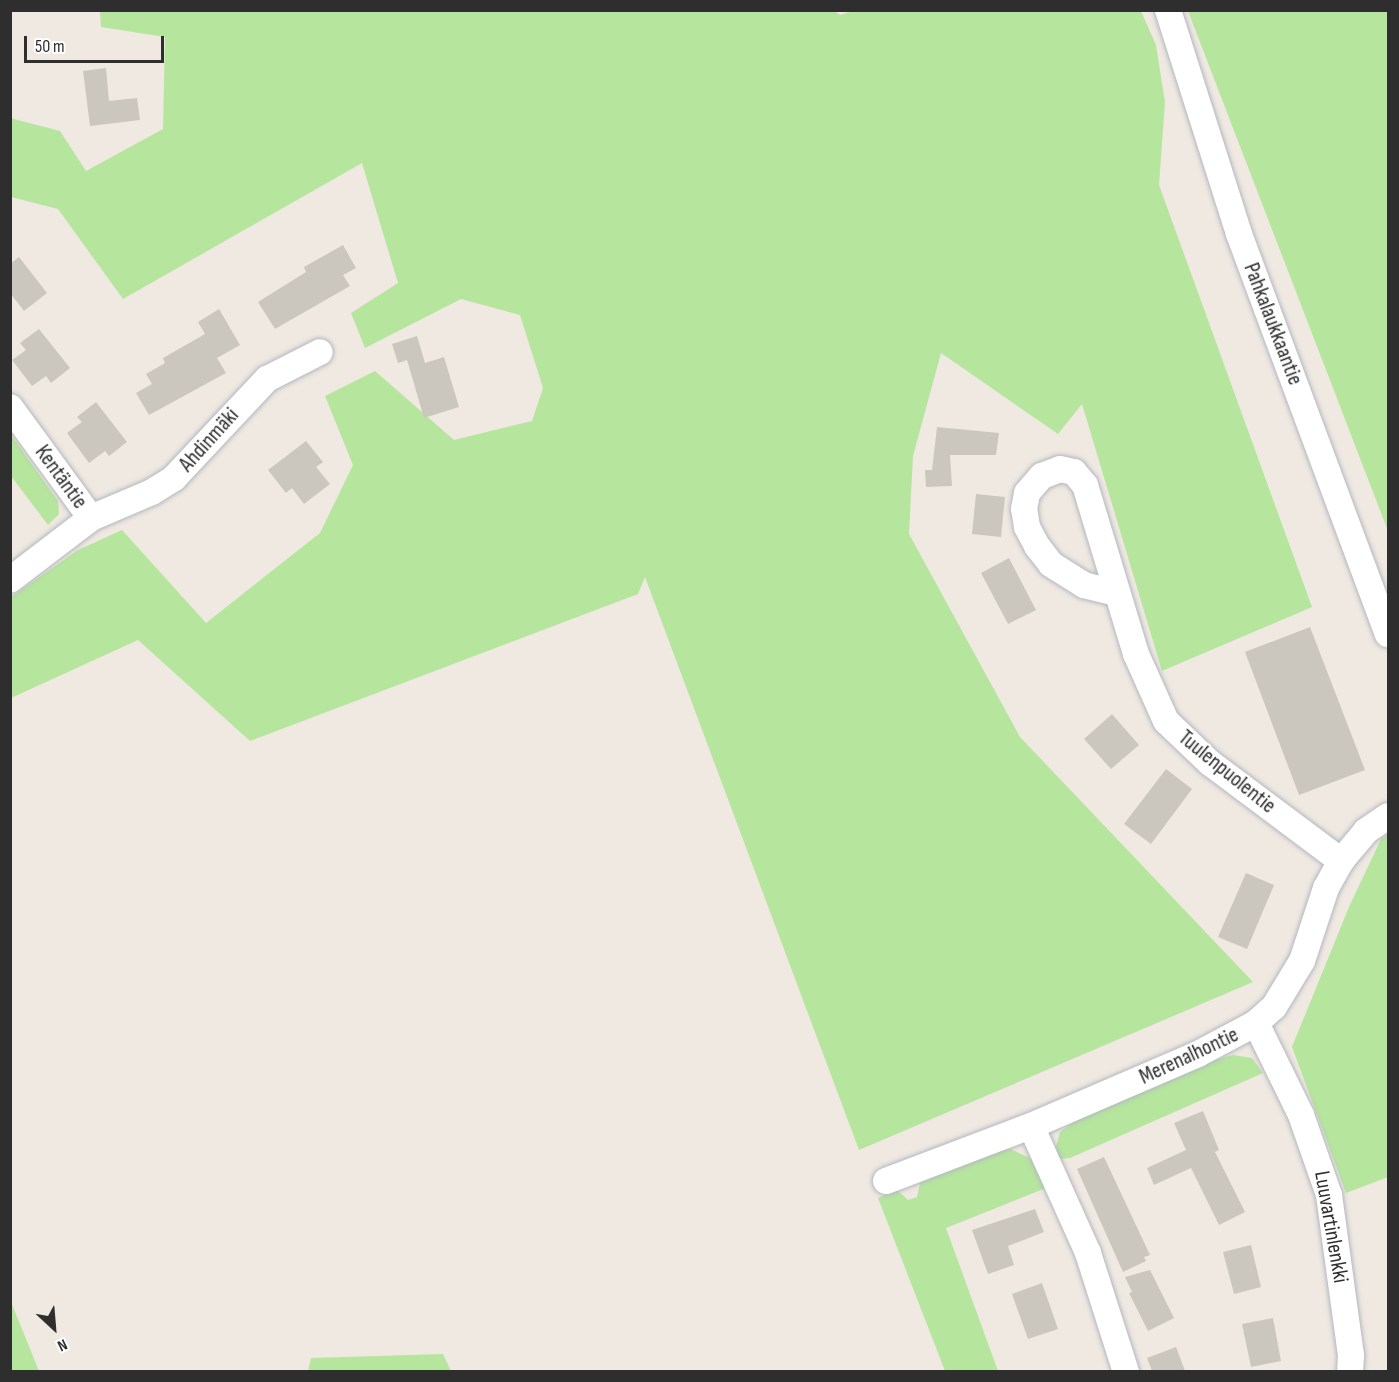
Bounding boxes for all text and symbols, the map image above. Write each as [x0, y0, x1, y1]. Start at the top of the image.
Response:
scale bar [27, 24, 166, 62]
text: 50 m [35, 36, 65, 57]
street label: Pahkalaukkaantie [1238, 259, 1308, 389]
street label: Ahdinmäki [173, 403, 245, 477]
street label: Kentäntie [29, 440, 93, 514]
street label: Tuulenpuolentie [1173, 725, 1281, 819]
street label: Merenalhontie [1135, 1022, 1243, 1090]
street label: Luuvartinlenkki [1308, 1169, 1354, 1285]
north arrow [24, 1298, 84, 1358]
text: N [54, 1334, 70, 1355]

